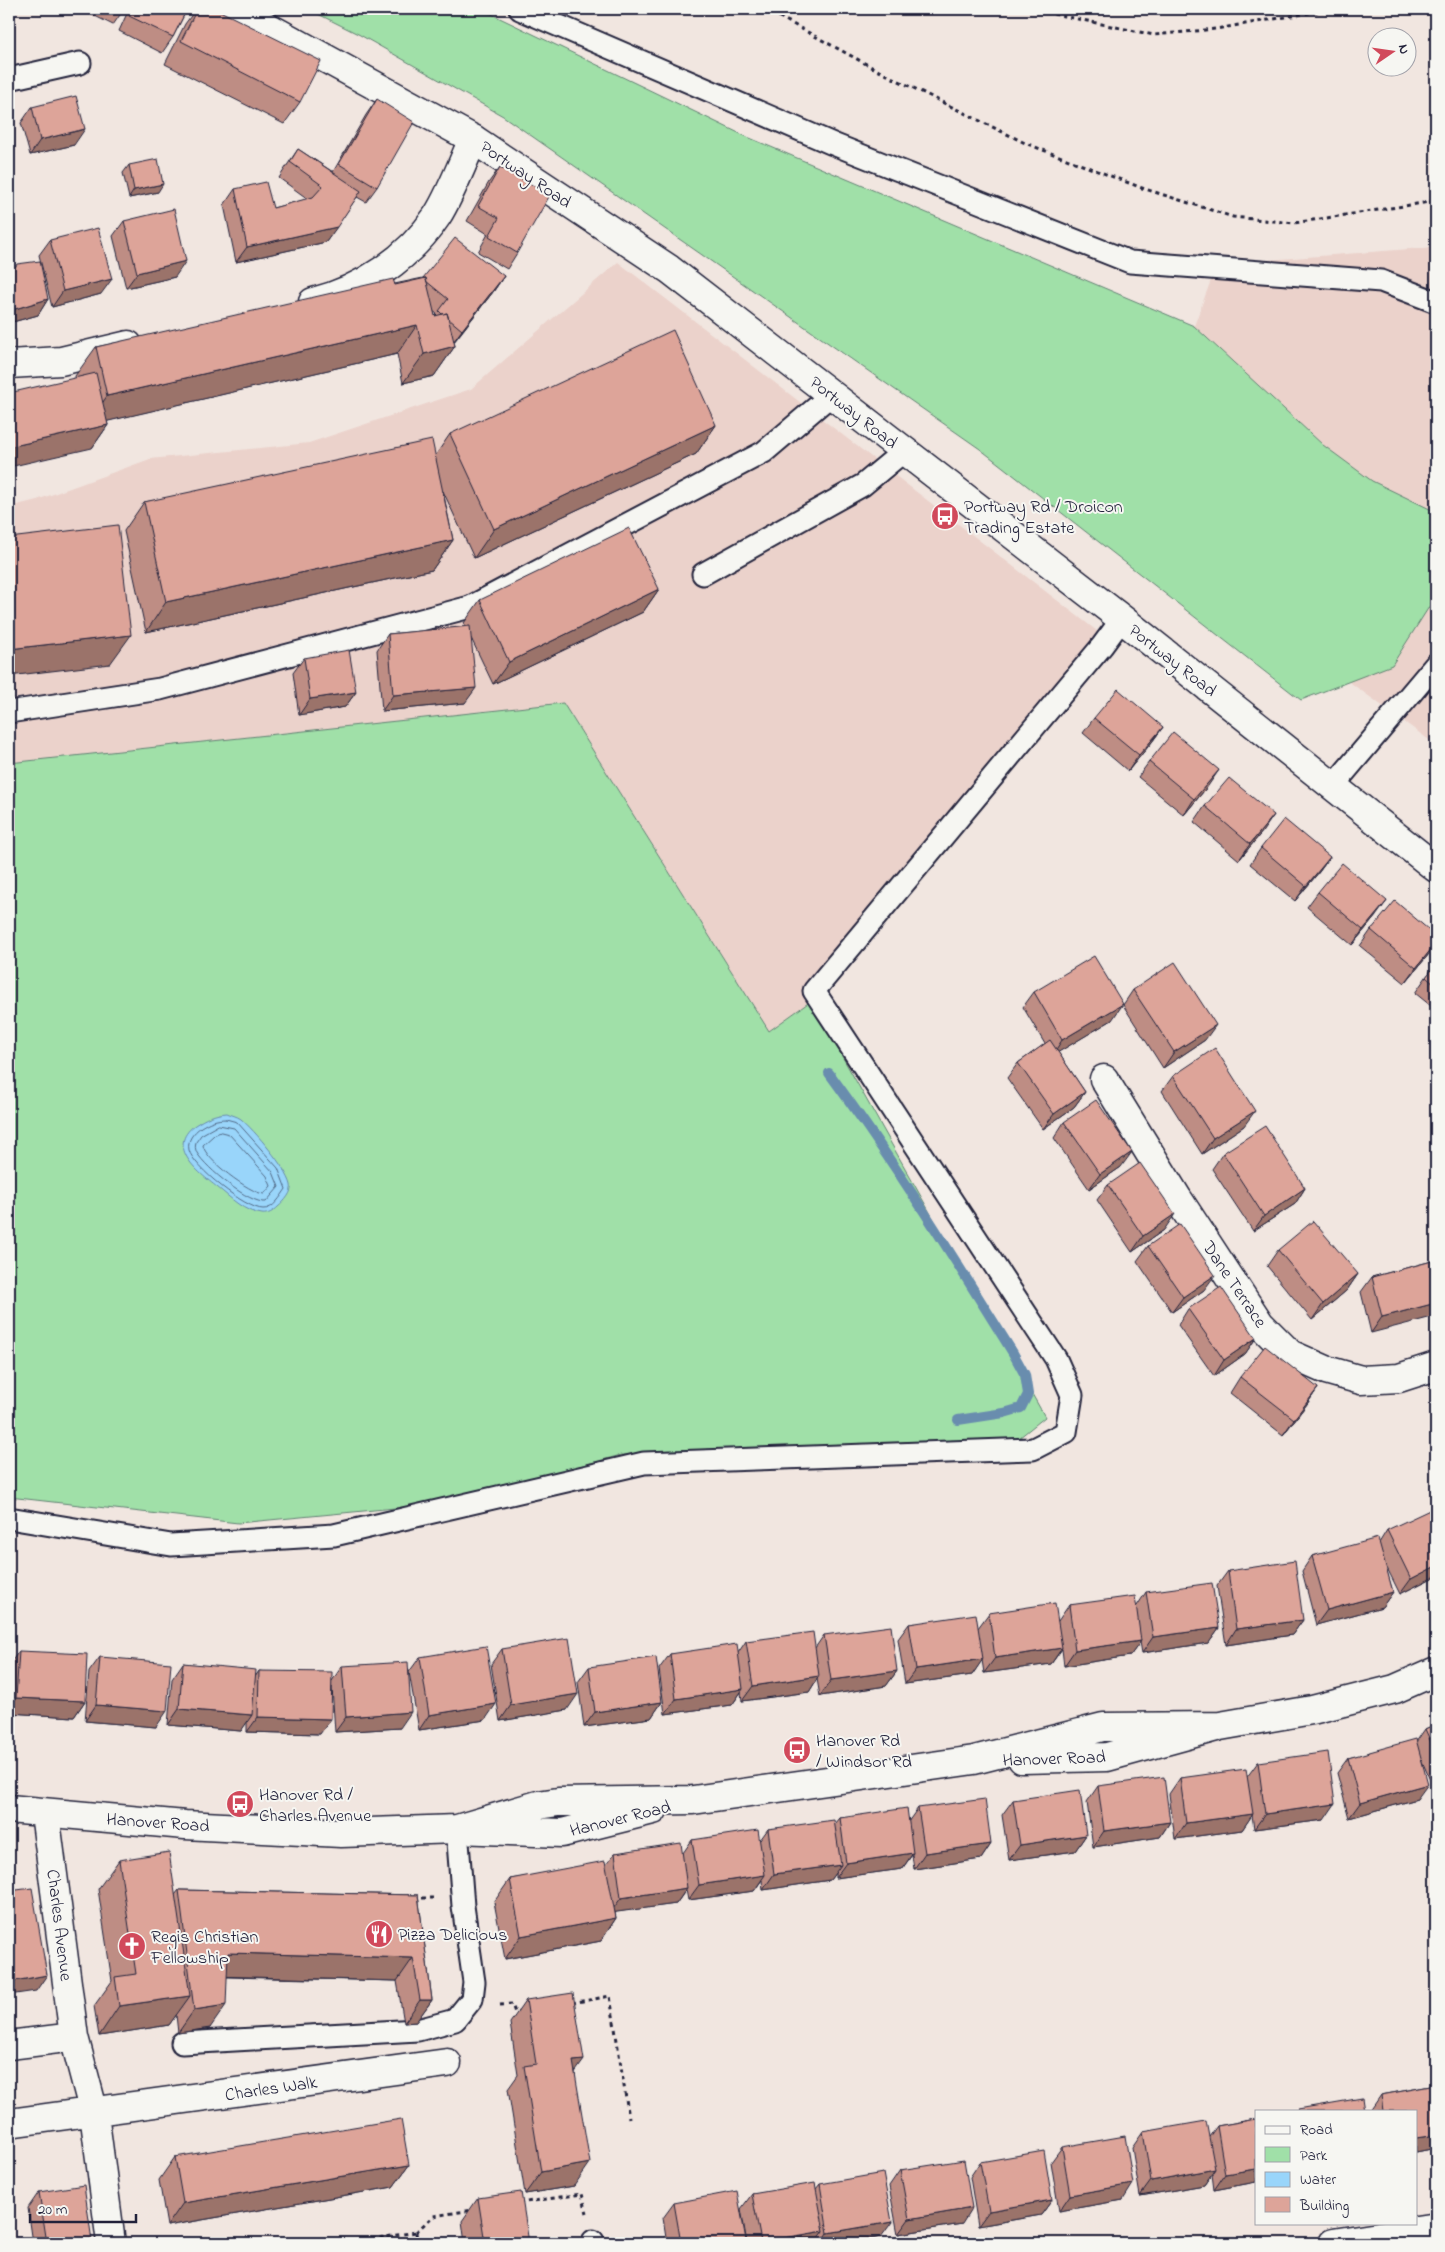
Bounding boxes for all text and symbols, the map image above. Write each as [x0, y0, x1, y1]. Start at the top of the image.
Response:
north arrow [1368, 28, 1418, 78]
text: N [1392, 42, 1414, 56]
street label: Portway Road [474, 135, 576, 216]
street label: Portway Road [803, 371, 902, 456]
place label: Portway Rd / Droicon Trading Estate [964, 495, 1123, 543]
bus stop icon: Portway Rd / Droicon Trading Estate [930, 501, 960, 531]
street label: Portway Road [1122, 619, 1221, 704]
street label: Dane Terrace [1194, 1236, 1273, 1334]
place label: Hanover Rd / Windsor Rd [816, 1729, 912, 1776]
bus stop icon: Hanover Rd / Windsor Rd [782, 1735, 812, 1765]
street label: Hanover Road [1002, 1745, 1106, 1775]
place label: Hanover Rd / Charles Avenue [259, 1783, 372, 1830]
bus stop icon: Hanover Rd / Charles Avenue [225, 1789, 255, 1819]
street label: Hanover Road [567, 1795, 674, 1845]
street label: Hanover Road [105, 1807, 210, 1841]
street label: Charles Avenue [38, 1868, 78, 1983]
restaurant icon: Pizza Delicious [364, 1919, 394, 1949]
place label: Pizza Delicious [398, 1923, 507, 1949]
place label: Regis Christian Fellowship [150, 1925, 258, 1972]
church icon: Regis Christian Fellowship [117, 1931, 147, 1961]
street label: Charles Walk [223, 2071, 319, 2109]
legend [1255, 2110, 1418, 2224]
text: Road [1300, 2119, 1333, 2141]
text: Park [1300, 2145, 1328, 2167]
text: Water [1300, 2169, 1336, 2191]
scale bar [30, 2192, 136, 2224]
text: Building [1299, 2195, 1349, 2218]
text: 20 m [38, 2199, 68, 2221]

